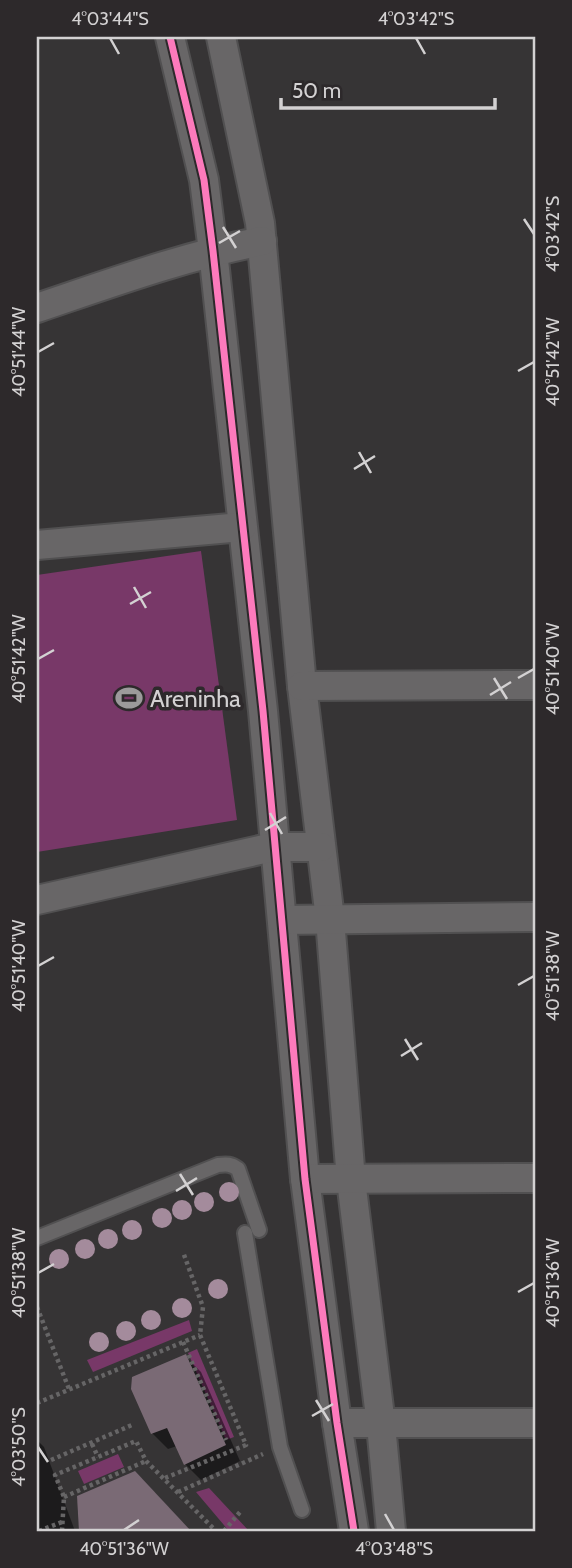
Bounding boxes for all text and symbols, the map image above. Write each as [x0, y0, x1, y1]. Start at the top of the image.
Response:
text: 4°03'44"S [71, 8, 149, 30]
text: 4°03'42"S [378, 8, 454, 30]
scale bar [281, 66, 495, 110]
text: 50 m [292, 78, 341, 103]
text: 4°03'42"S [542, 196, 564, 272]
text: 40°51'44"W [8, 307, 30, 397]
text: 40°51'42"W [542, 317, 564, 407]
text: 40°51'42"W [8, 614, 30, 704]
text: 40°51'40"W [542, 623, 564, 715]
sports icon: Areninha [114, 683, 144, 713]
place label: Areninha [150, 684, 241, 713]
text: 40°51'40"W [8, 920, 30, 1012]
text: 40°51'38"W [542, 931, 564, 1021]
text: 40°51'38"W [8, 1228, 30, 1318]
text: 40°51'36"W [542, 1238, 564, 1328]
text: 4°03'50"S [8, 1407, 30, 1487]
text: 40°51'36"W [79, 1538, 169, 1560]
text: 4°03'48"S [355, 1538, 433, 1560]

